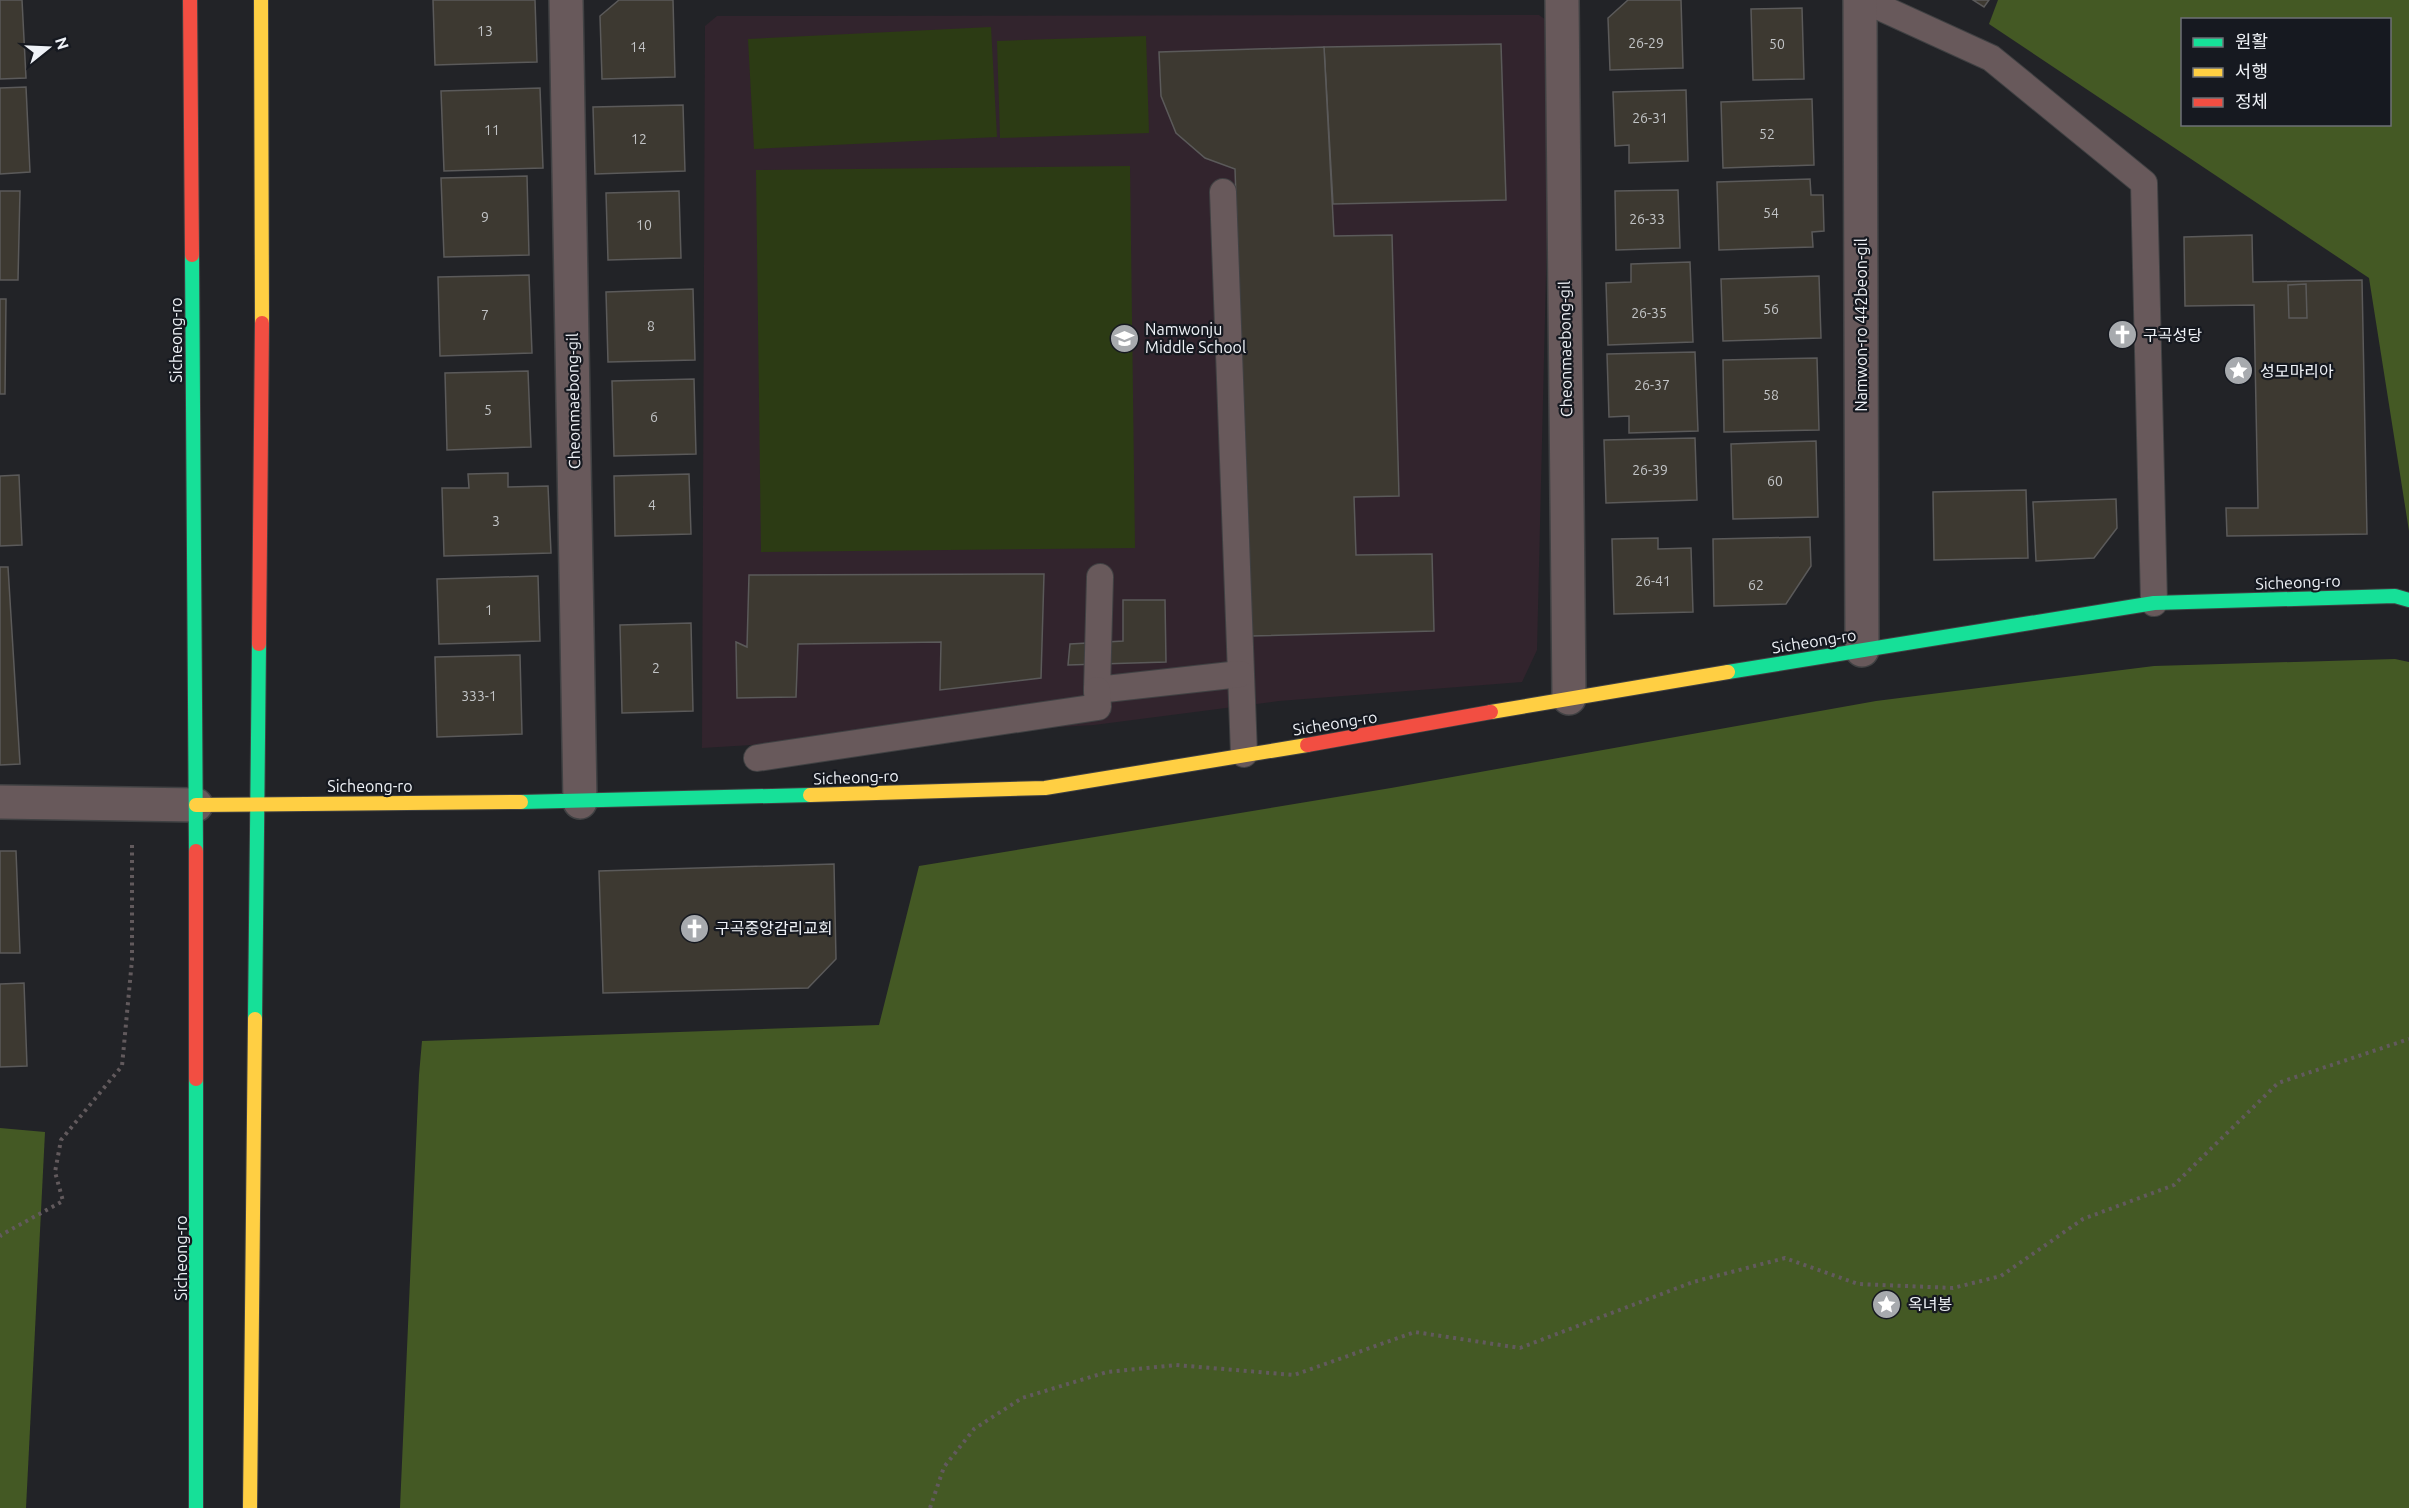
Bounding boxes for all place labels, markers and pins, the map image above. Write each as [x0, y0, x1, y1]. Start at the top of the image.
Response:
church icon: 구곡성당 [2106, 319, 2138, 351]
place label: Namwonju Middle School [1145, 320, 1246, 356]
school or university icon: Namwonju Middle School [1108, 322, 1140, 354]
place label: 구곡성당 [2143, 326, 2202, 344]
place icon: 성모마리아 [2223, 355, 2255, 387]
place label: 성모마리아 [2260, 362, 2334, 380]
church icon: 구곡중앙감리교회 [678, 912, 710, 944]
place label: 구곡중앙감리교회 [715, 919, 833, 937]
place icon: 옥녀봉 [1871, 1288, 1903, 1320]
place label: 옥녀봉 [1908, 1295, 1952, 1313]

